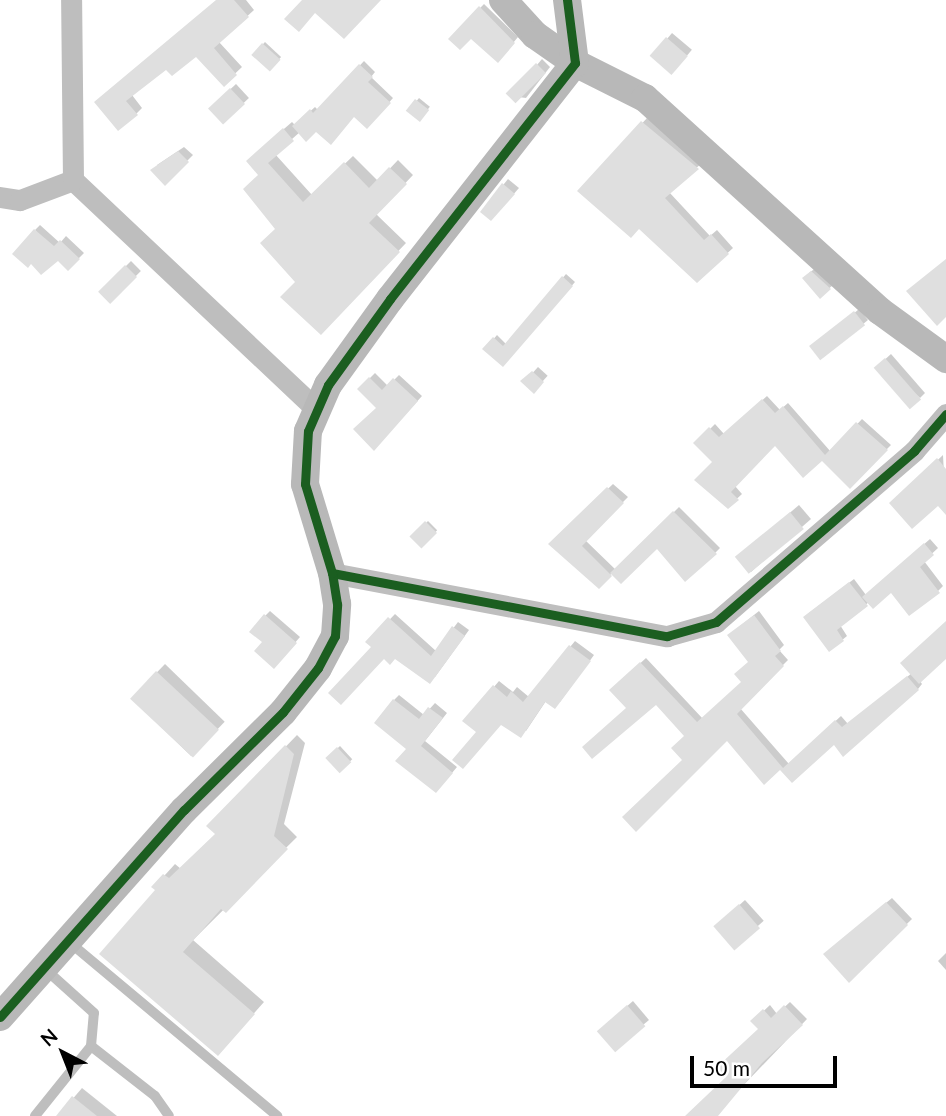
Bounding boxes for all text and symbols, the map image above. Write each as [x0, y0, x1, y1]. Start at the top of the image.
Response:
north arrow [28, 1018, 98, 1088]
text: N [35, 1024, 62, 1050]
scale bar [694, 1042, 841, 1086]
text: 50 m [703, 1055, 750, 1080]

